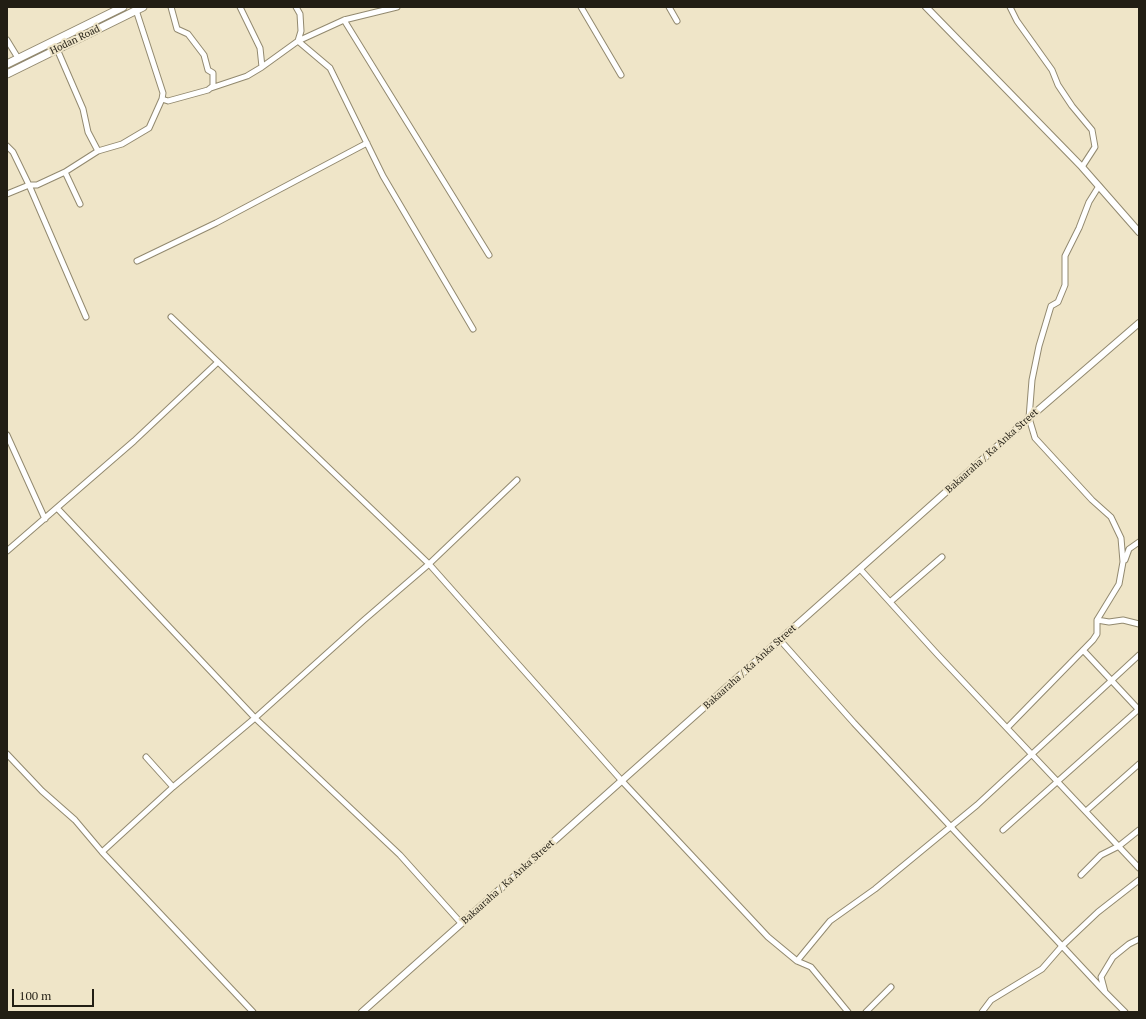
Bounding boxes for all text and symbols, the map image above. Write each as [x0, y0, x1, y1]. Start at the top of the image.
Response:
street label: Hodan Road [48, 23, 102, 57]
street label: Bakaaraha / Ka Anka Street [943, 406, 1041, 496]
street label: Bakaaraha / Ka Anka Street [701, 622, 799, 712]
street label: Bakaaraha / Ka Anka Street [459, 837, 557, 927]
scale bar [14, 981, 96, 1007]
text: 100 m [19, 988, 51, 1003]

